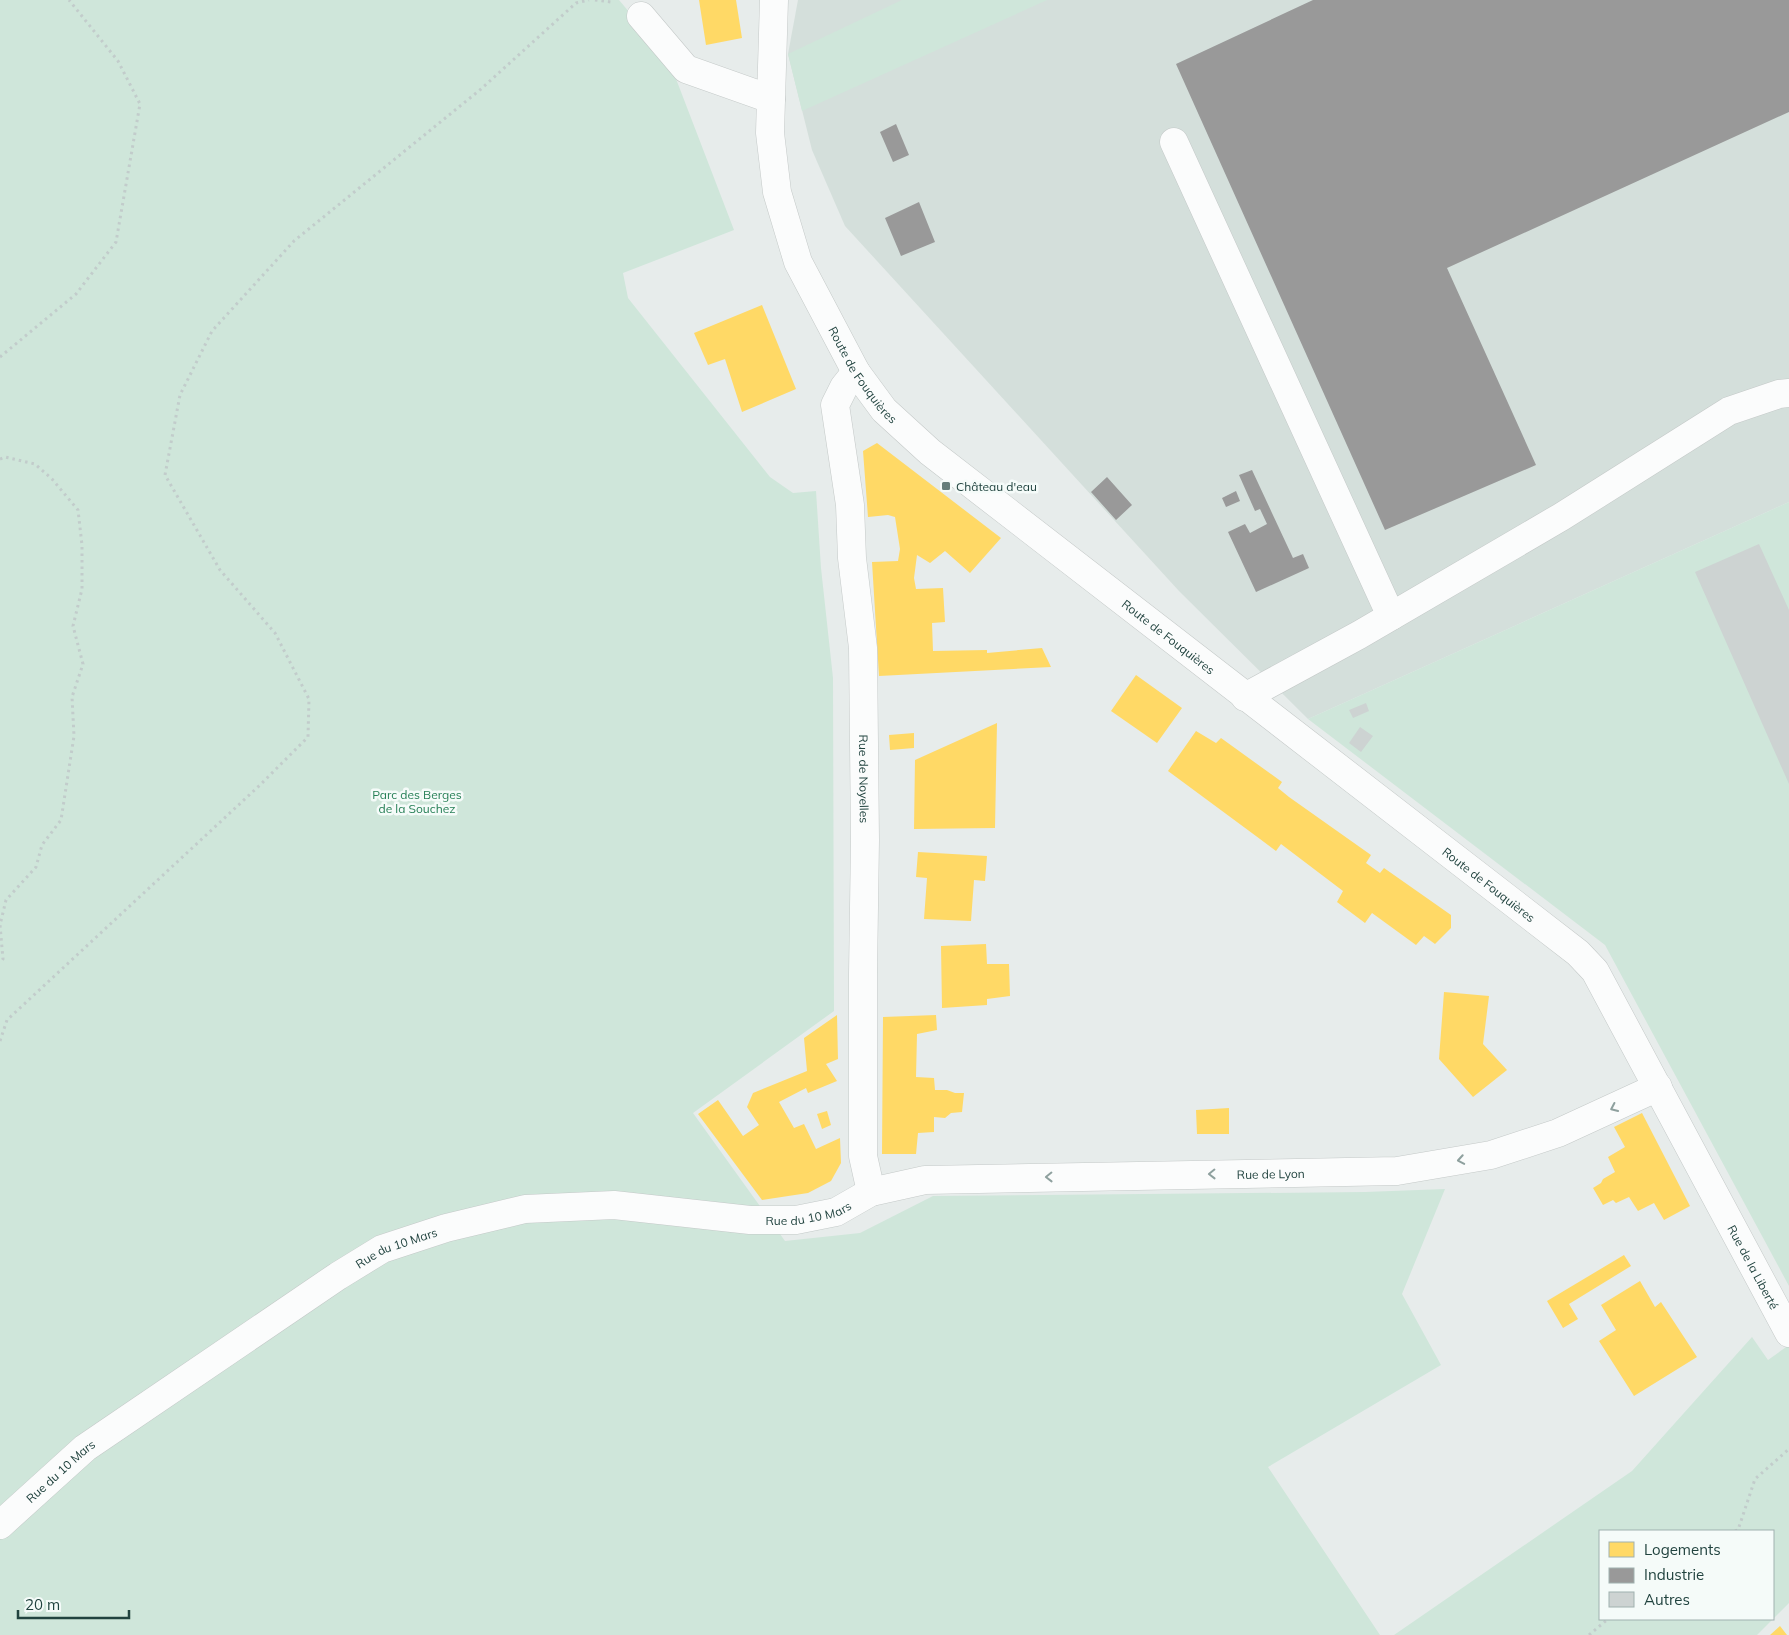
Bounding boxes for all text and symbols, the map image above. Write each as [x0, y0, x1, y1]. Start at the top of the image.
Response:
street label: Route de Fouquières [826, 324, 901, 426]
place label: Château d'eau [956, 479, 1037, 494]
marker: Château d'eau [940, 480, 952, 492]
street label: Route de Fouquières [1119, 596, 1218, 677]
street label: Rue de Noyelles [856, 734, 872, 823]
park label: Parc des Berges de la Souchez [372, 787, 462, 816]
street label: Route de Fouquières [1440, 844, 1538, 925]
one-way arrow [1610, 1101, 1619, 1112]
one-way arrow [1456, 1155, 1465, 1165]
street label: Rue de Lyon [1237, 1165, 1305, 1182]
one-way arrow [1207, 1169, 1215, 1180]
one-way arrow [1045, 1172, 1053, 1183]
street label: Rue du 10 Mars [765, 1197, 854, 1228]
street label: Rue de la Liberté [1725, 1222, 1782, 1312]
street label: Rue du 10 Mars [353, 1224, 439, 1271]
street label: Rue du 10 Mars [23, 1436, 98, 1506]
legend [1599, 1530, 1774, 1620]
text: Logements [1644, 1540, 1721, 1559]
text: Industrie [1644, 1565, 1704, 1584]
scale bar [18, 1588, 129, 1620]
text: Autres [1644, 1590, 1690, 1609]
text: 20 m [25, 1595, 60, 1614]

